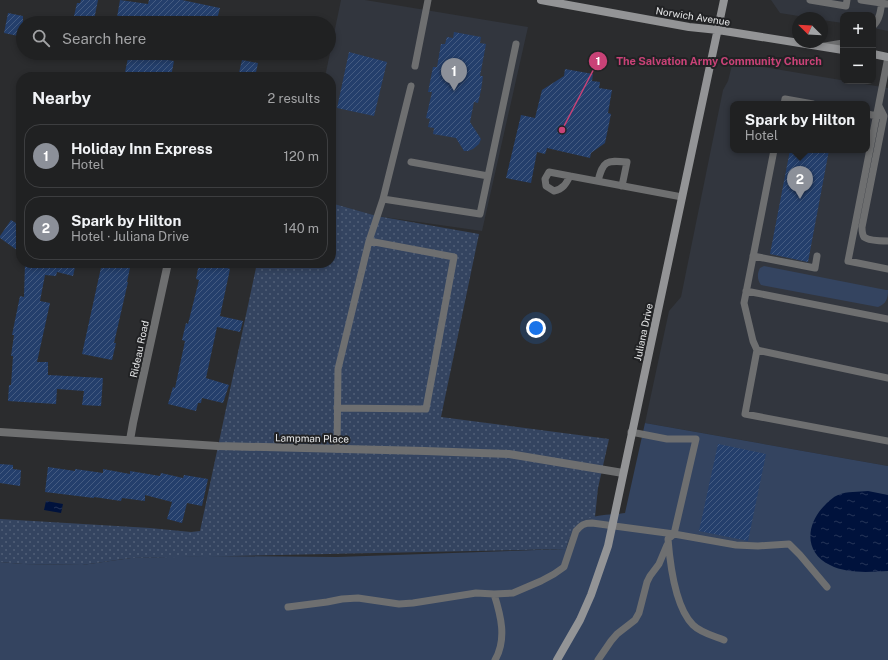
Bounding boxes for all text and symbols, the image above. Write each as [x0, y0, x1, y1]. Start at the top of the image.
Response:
street label: Norwich Avenue [655, 4, 731, 28]
north arrow [792, 12, 828, 48]
map controls [840, 12, 876, 84]
button: + [840, 12, 876, 48]
search box [16, 16, 336, 60]
icon: search [30, 27, 52, 49]
text: Search here [62, 30, 146, 47]
button: − [840, 48, 876, 84]
callout: The Salvation Army Community Church [588, 50, 830, 73]
text: 1 [595, 54, 601, 68]
text: The Salvation Army Community Church [616, 55, 822, 67]
pin: 1 [441, 58, 467, 91]
text: Nearby [32, 88, 91, 108]
text: 2 results [268, 91, 320, 106]
popup [730, 101, 870, 153]
text: Spark by Hilton [745, 111, 855, 128]
text: Hotel [745, 128, 778, 143]
text: Holiday Inn Express [71, 140, 213, 157]
text: 1 [43, 149, 49, 164]
text: 120 m [284, 149, 319, 164]
text: Hotel [71, 157, 104, 172]
pin: 2 [787, 166, 813, 199]
text: Spark by Hilton [71, 212, 181, 229]
text: 2 [42, 221, 50, 236]
text: 140 m [283, 221, 319, 236]
text: Hotel · Juliana Drive [71, 229, 189, 244]
street label: Juliana Drive [631, 302, 655, 362]
your location [526, 318, 546, 338]
street label: Rideau Road [127, 319, 151, 379]
street label: Lampman Place [275, 431, 349, 445]

